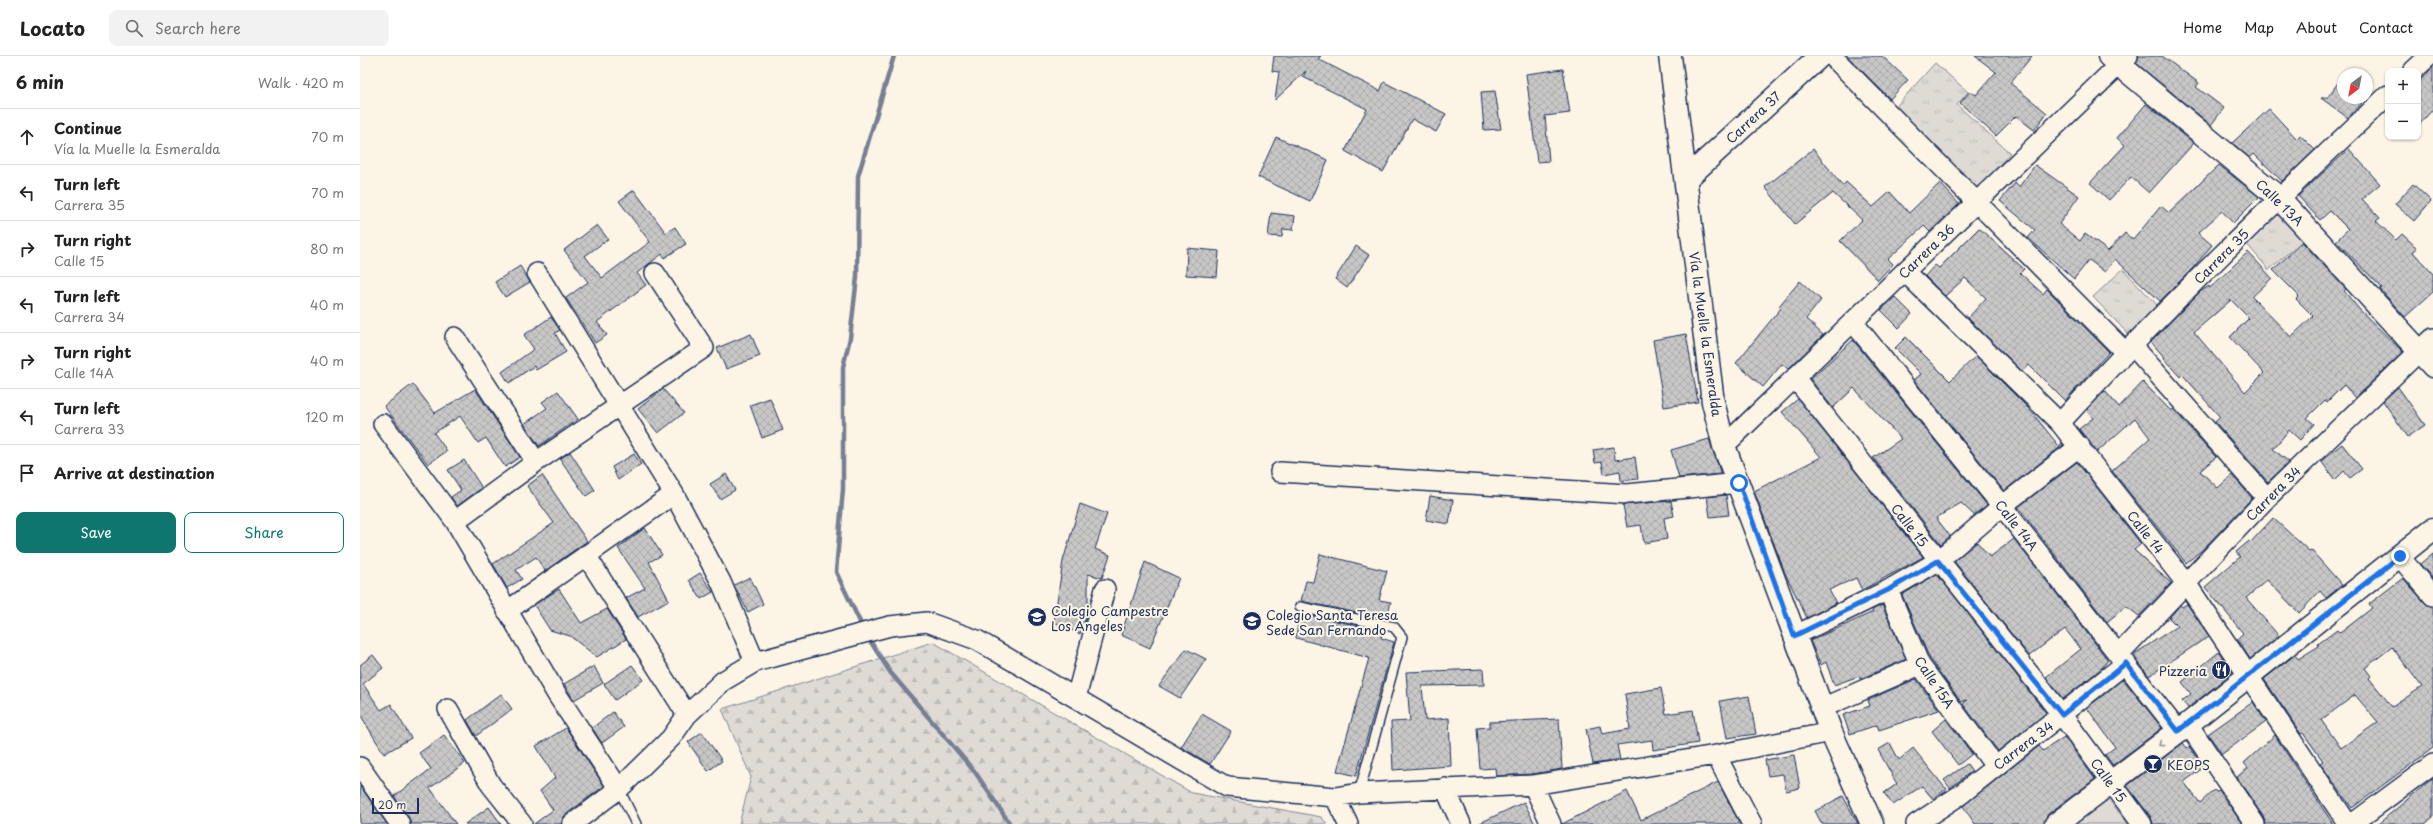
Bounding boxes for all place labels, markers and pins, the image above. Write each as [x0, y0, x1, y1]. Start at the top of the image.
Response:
place label: Colegio Campestre Los Angeles [1051, 601, 1169, 635]
place label: Colegio Santa Teresa Sede San Fernando [1266, 605, 1399, 639]
school or university icon: Colegio Campestre Los Angeles [1026, 606, 1048, 628]
school or university icon: Colegio Santa Teresa Sede San Fernando [1241, 610, 1263, 632]
restaurant icon: Pizzeria [2210, 659, 2232, 681]
place label: Pizzeria [2159, 661, 2208, 680]
bar icon: KEOPS [2142, 753, 2164, 775]
place label: KEOPS [2167, 755, 2210, 774]

